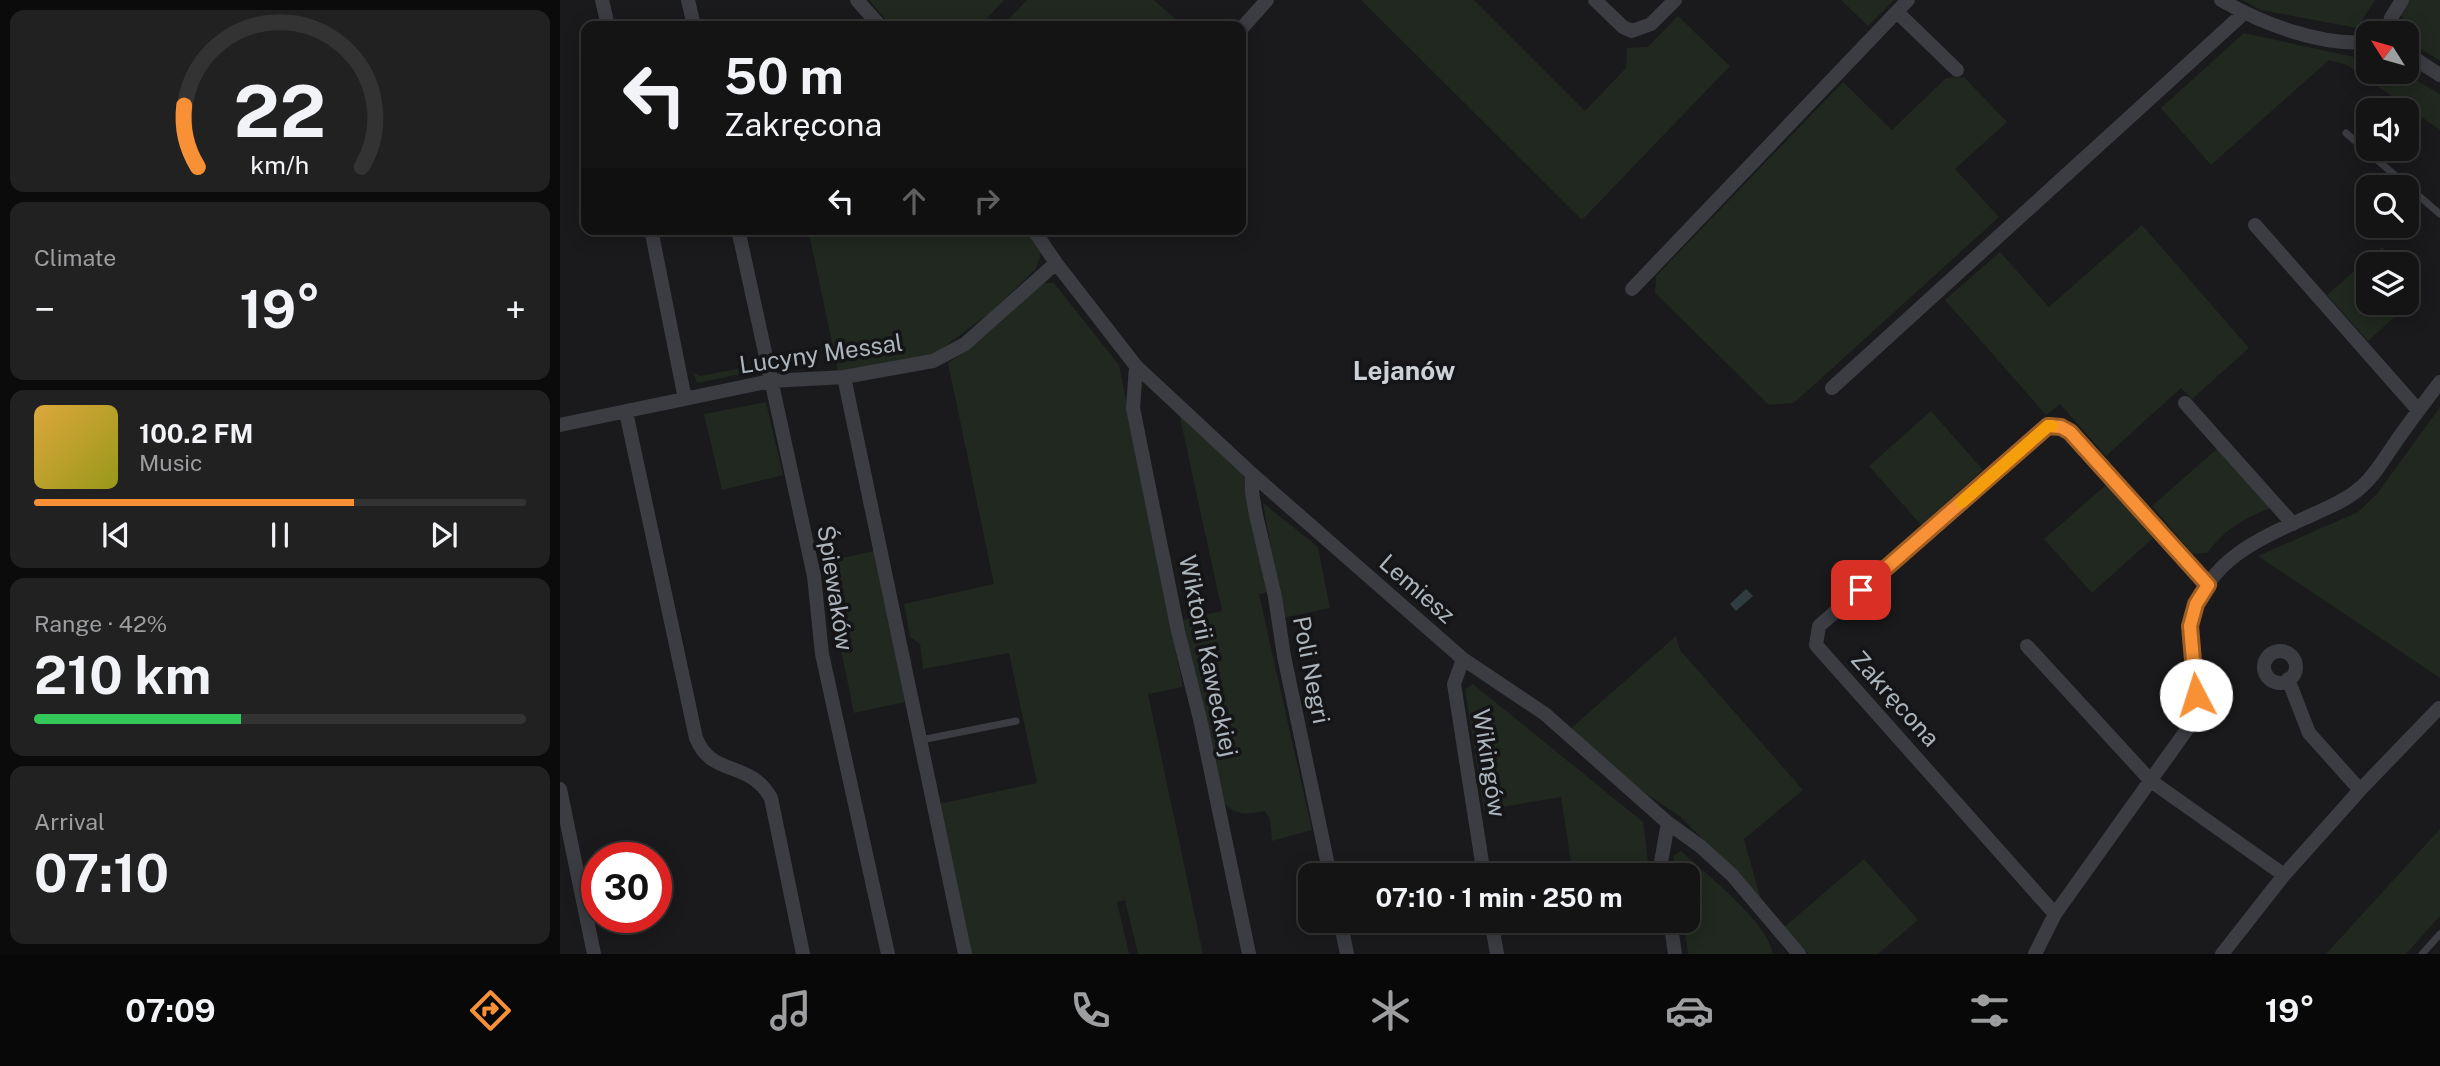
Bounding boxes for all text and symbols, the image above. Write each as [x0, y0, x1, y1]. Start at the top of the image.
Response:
north arrow [2356, 21, 2418, 84]
map controls [2356, 21, 2419, 315]
text: 50 m [724, 47, 844, 105]
icon: left [609, 49, 700, 140]
text: 22 [234, 68, 326, 153]
button: sound [2356, 98, 2419, 161]
text: Zakręcona [724, 106, 882, 143]
text: km/h [251, 150, 309, 180]
button: search [2356, 175, 2419, 238]
icon: left [822, 182, 860, 220]
icon: ahead [895, 182, 933, 220]
icon: right [968, 182, 1006, 220]
text: Climate [34, 244, 116, 271]
button: layers [2356, 252, 2419, 315]
text: 19° [239, 279, 321, 340]
text: − [34, 287, 55, 332]
text: + [505, 287, 526, 332]
street label: Lucyny Messal [737, 328, 905, 378]
district label: Lejanów [1353, 355, 1456, 386]
text: 100.2 FM [139, 418, 253, 449]
text: Music [139, 449, 203, 476]
icon: previous [97, 516, 135, 554]
icon: pause [261, 516, 299, 554]
icon: next [425, 516, 463, 554]
street label: Śpiewaków [812, 523, 860, 653]
street label: Lemiesz [1374, 548, 1461, 629]
street label: Wiktorii Kaweckiej [1174, 552, 1244, 759]
pin [1831, 560, 1891, 620]
icon: arrive [1842, 571, 1880, 609]
text: Range · 42% [34, 610, 167, 637]
street label: Poli Negri [1288, 614, 1336, 726]
text: 210 km [34, 645, 211, 706]
street label: Zakręcona [1846, 645, 1946, 752]
position arrow [2159, 658, 2233, 732]
street label: Wikingów [1468, 707, 1512, 819]
text: Arrival [34, 808, 105, 835]
speed limit sign: 30 [581, 842, 672, 933]
text: 07:10 [34, 843, 169, 904]
text: 07:10 · 1 min · 250 m [1376, 882, 1622, 913]
icon: directions [466, 986, 515, 1035]
icon: music [766, 986, 815, 1035]
icon: phone [1066, 986, 1115, 1035]
icon: climate [1366, 986, 1415, 1035]
icon: car [1665, 986, 1714, 1035]
icon: filters [1965, 986, 2014, 1035]
text: 07:09 [125, 992, 216, 1029]
text: 19° [2265, 992, 2315, 1029]

